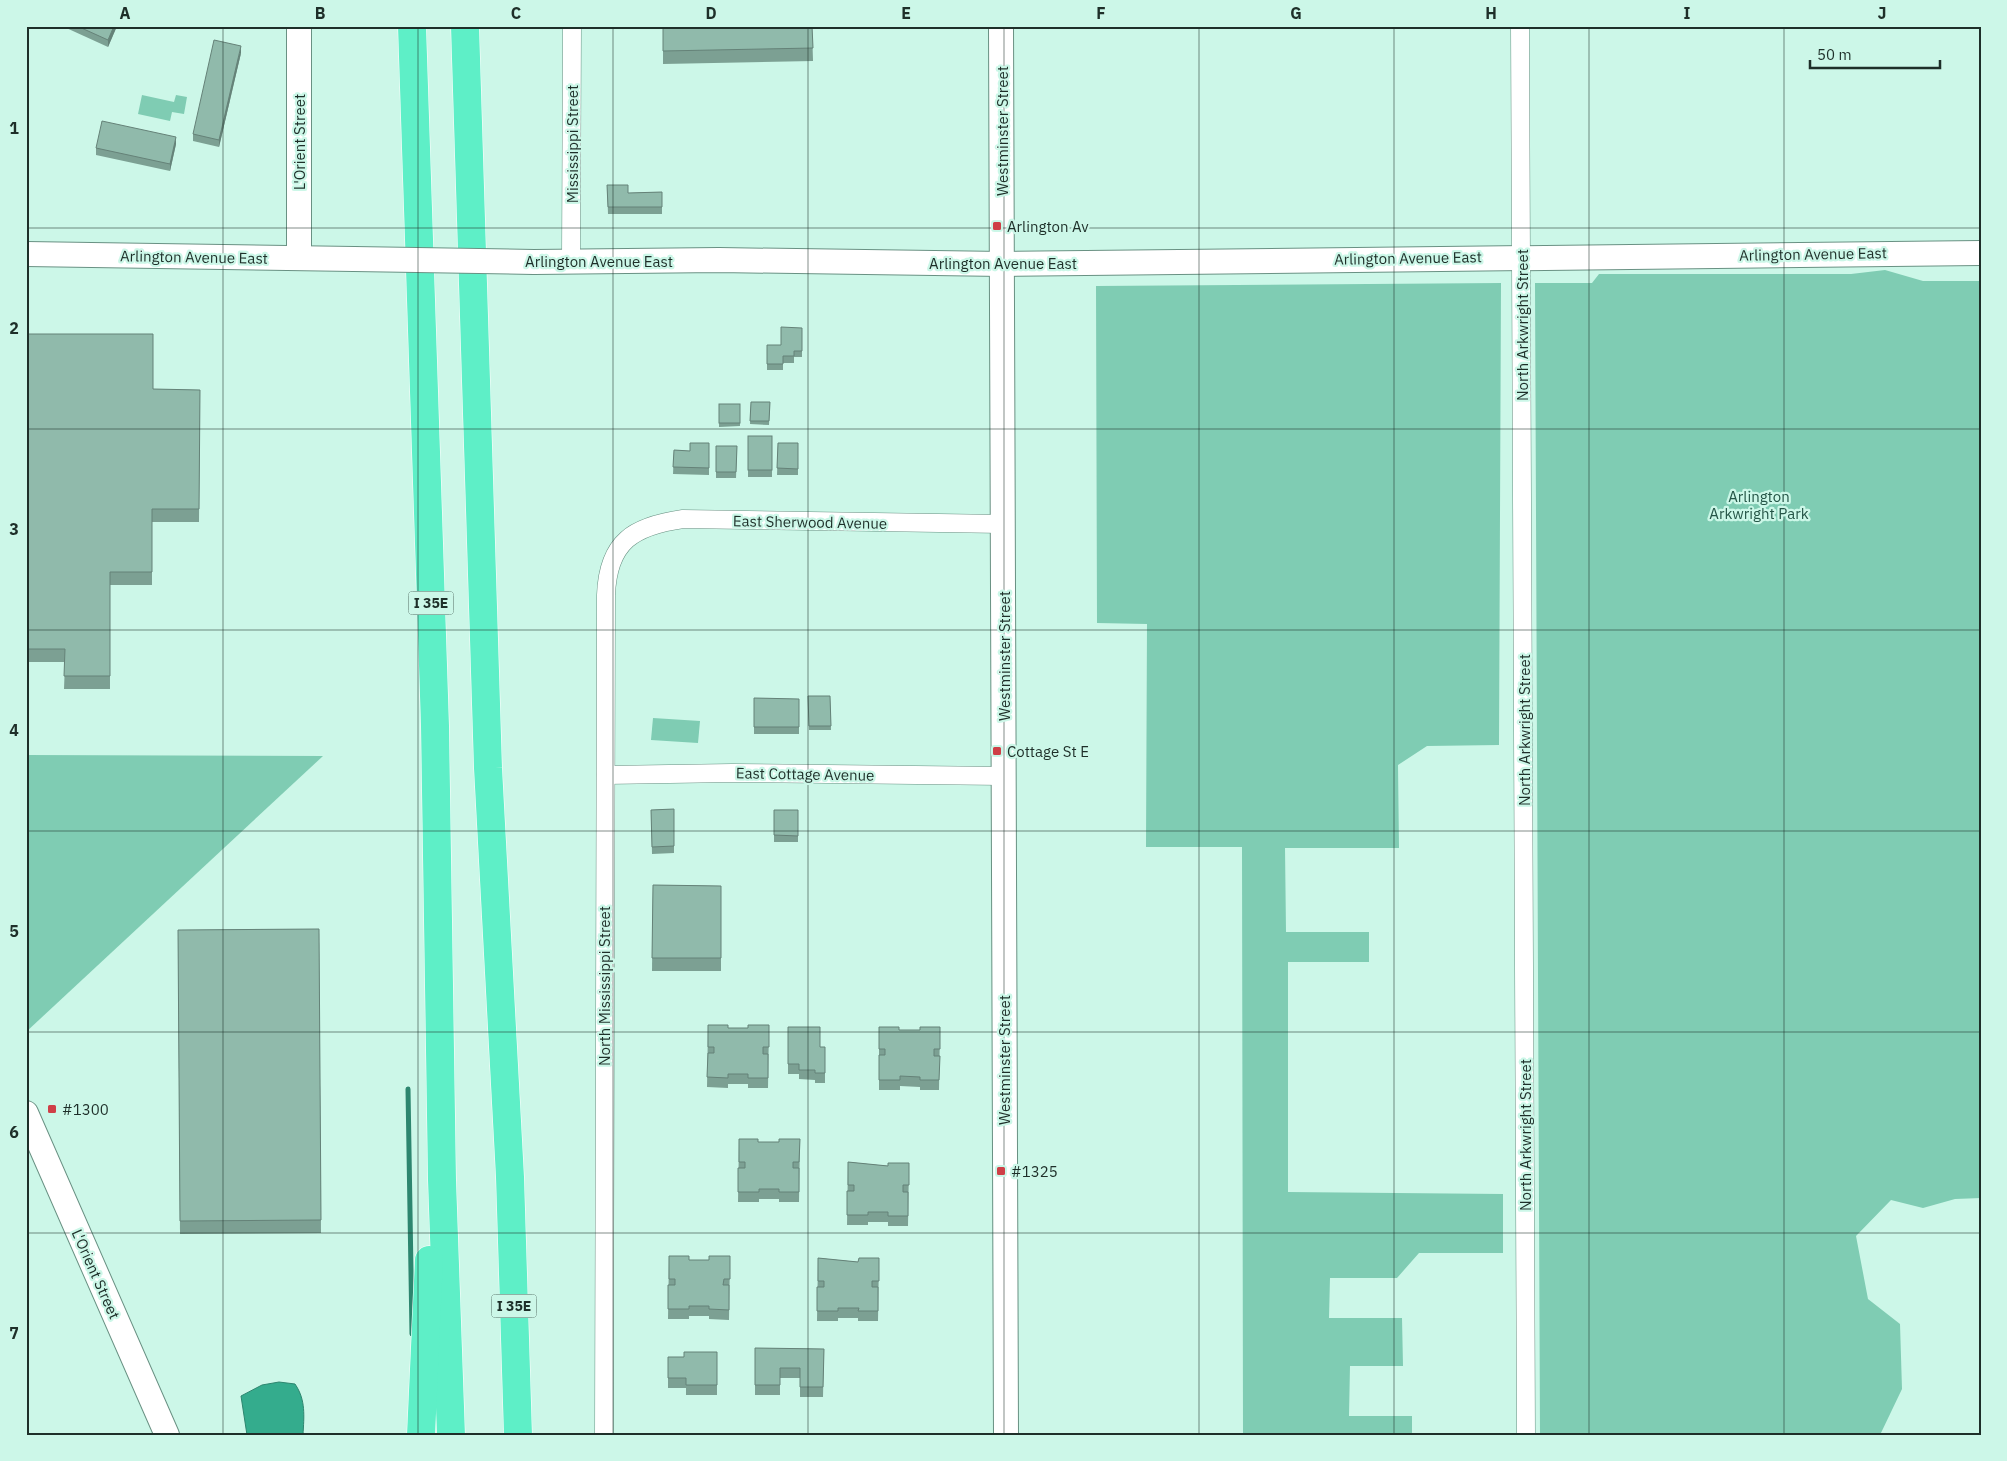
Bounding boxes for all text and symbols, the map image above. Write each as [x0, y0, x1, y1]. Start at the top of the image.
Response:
text: A [120, 3, 131, 23]
text: B [315, 3, 326, 23]
text: C [511, 3, 521, 23]
text: D [705, 3, 717, 23]
text: E [901, 3, 911, 23]
text: F [1096, 3, 1106, 23]
text: G [1290, 3, 1302, 23]
text: H [1485, 3, 1497, 23]
text: I [1684, 3, 1691, 23]
text: J [1878, 3, 1886, 23]
scale bar [1810, 38, 1940, 70]
text: 50 m [1817, 45, 1852, 64]
street label: Westminster Street [993, 66, 1012, 196]
street label: Mississippi Street [563, 85, 582, 203]
street label: L'Orient Street [290, 94, 309, 190]
text: 1 [9, 118, 19, 138]
place label: Arlington Av [1007, 217, 1089, 236]
marker: Arlington Av [991, 220, 1003, 232]
street label: Arlington Avenue East [1739, 243, 1887, 265]
street label: Arlington Avenue East [120, 246, 268, 268]
street label: Arlington Avenue East [1334, 247, 1482, 269]
street label: North Arkwright Street [1513, 249, 1532, 401]
street label: Arlington Avenue East [525, 252, 673, 271]
street label: Arlington Avenue East [929, 254, 1077, 273]
text: 2 [9, 318, 19, 338]
park label: Arlington Arkwright Park [1709, 487, 1809, 523]
street label: East Sherwood Avenue [733, 511, 887, 533]
text: 3 [9, 519, 19, 539]
street label: Westminster Street [995, 591, 1014, 721]
road number: I 35E [408, 592, 454, 614]
street label: North Arkwright Street [1515, 654, 1534, 806]
text: 4 [9, 720, 19, 740]
place label: Cottage St E [1007, 742, 1089, 761]
marker: Cottage St E [991, 745, 1003, 757]
street label: East Cottage Avenue [736, 763, 874, 785]
street label: North Mississippi Street [595, 906, 614, 1066]
text: 5 [9, 921, 19, 941]
street label: Westminster Street [995, 995, 1014, 1125]
street label: North Arkwright Street [1516, 1059, 1535, 1211]
place label: #1300 [62, 1100, 109, 1119]
marker: #1300 [46, 1103, 58, 1115]
text: 6 [9, 1122, 19, 1142]
place label: #1325 [1011, 1162, 1058, 1181]
marker: #1325 [995, 1165, 1007, 1177]
street label: L'Orient Street [68, 1226, 124, 1322]
road number: I 35E [492, 1294, 536, 1318]
text: 7 [9, 1323, 19, 1343]

